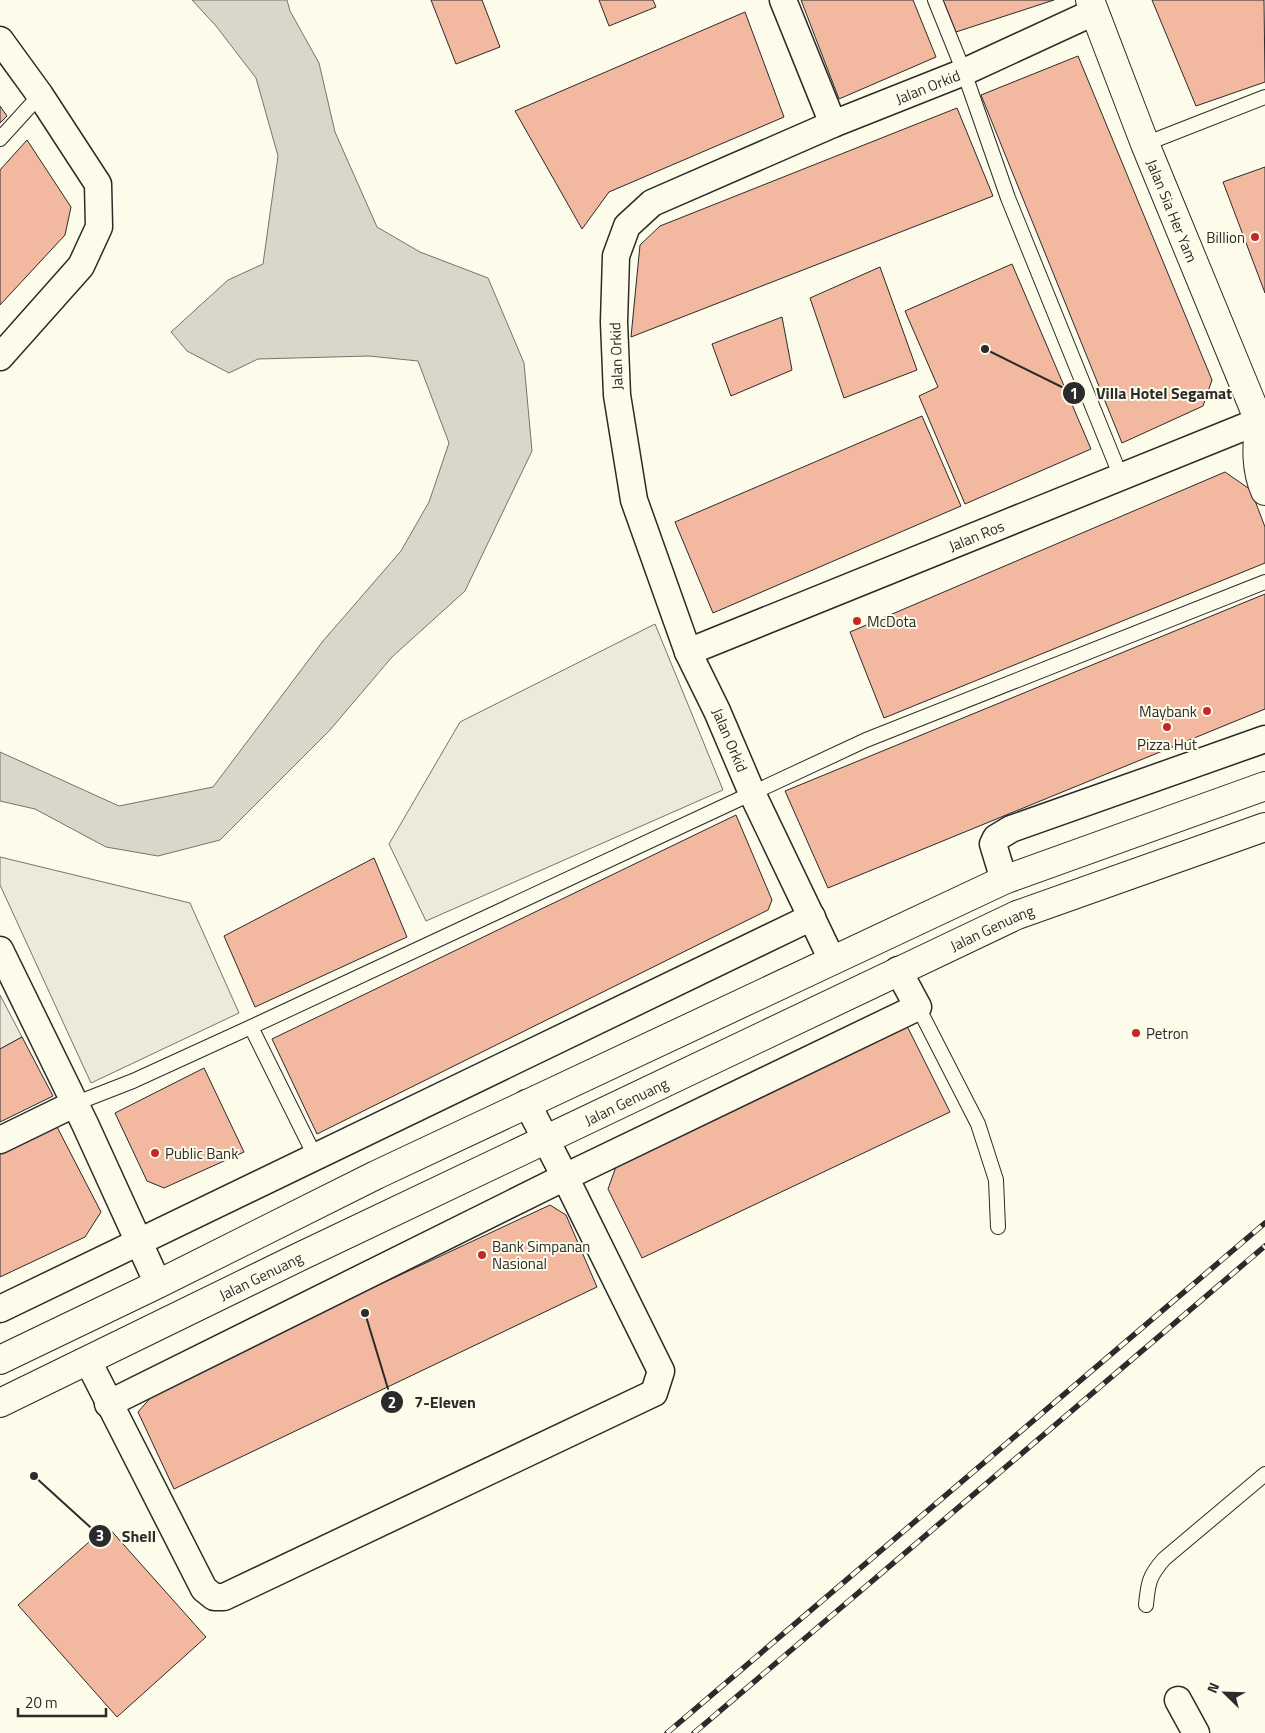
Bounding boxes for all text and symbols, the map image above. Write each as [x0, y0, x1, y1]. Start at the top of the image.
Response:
street label: Jalan Orkid [892, 63, 963, 110]
street label: Jalan Sia Her Yam [1141, 155, 1204, 266]
place label: Billion [1206, 226, 1245, 249]
marker: Billion [1249, 231, 1261, 243]
street label: Jalan Orkid [603, 322, 629, 390]
callout: Villa Hotel Segamat [1061, 378, 1242, 409]
text: Villa Hotel Segamat [1096, 381, 1232, 405]
text: 1 [1070, 382, 1078, 405]
street label: Jalan Ros [945, 514, 1008, 557]
place label: McDota [867, 610, 917, 633]
marker: McDota [851, 615, 863, 627]
place label: Maybank [1139, 700, 1197, 723]
street label: Jalan Orkid [706, 704, 754, 776]
marker: Maybank [1201, 705, 1213, 717]
marker: Pizza Hut [1161, 721, 1173, 733]
place label: Pizza Hut [1137, 733, 1198, 756]
street label: Jalan Genuang [946, 898, 1037, 957]
place label: Petron [1146, 1022, 1189, 1045]
marker: Petron [1130, 1027, 1142, 1039]
street label: Jalan Genuang [580, 1071, 672, 1131]
place label: Public Bank [165, 1142, 238, 1165]
marker: Public Bank [149, 1147, 161, 1159]
place label: Bank Simpanan Nasional [492, 1235, 590, 1275]
street label: Jalan Genuang [215, 1245, 306, 1306]
marker: Bank Simpanan Nasional [476, 1249, 488, 1261]
callout: 7-Eleven [379, 1387, 486, 1418]
text: 7-Eleven [414, 1390, 476, 1414]
text: 2 [388, 1391, 396, 1414]
callout: Shell [87, 1521, 167, 1552]
text: 3 [96, 1524, 104, 1547]
text: Shell [122, 1524, 156, 1548]
north arrow [1200, 1668, 1250, 1718]
text: N [1201, 1679, 1224, 1696]
scale bar [18, 1686, 105, 1718]
text: 20 m [25, 1691, 58, 1714]

